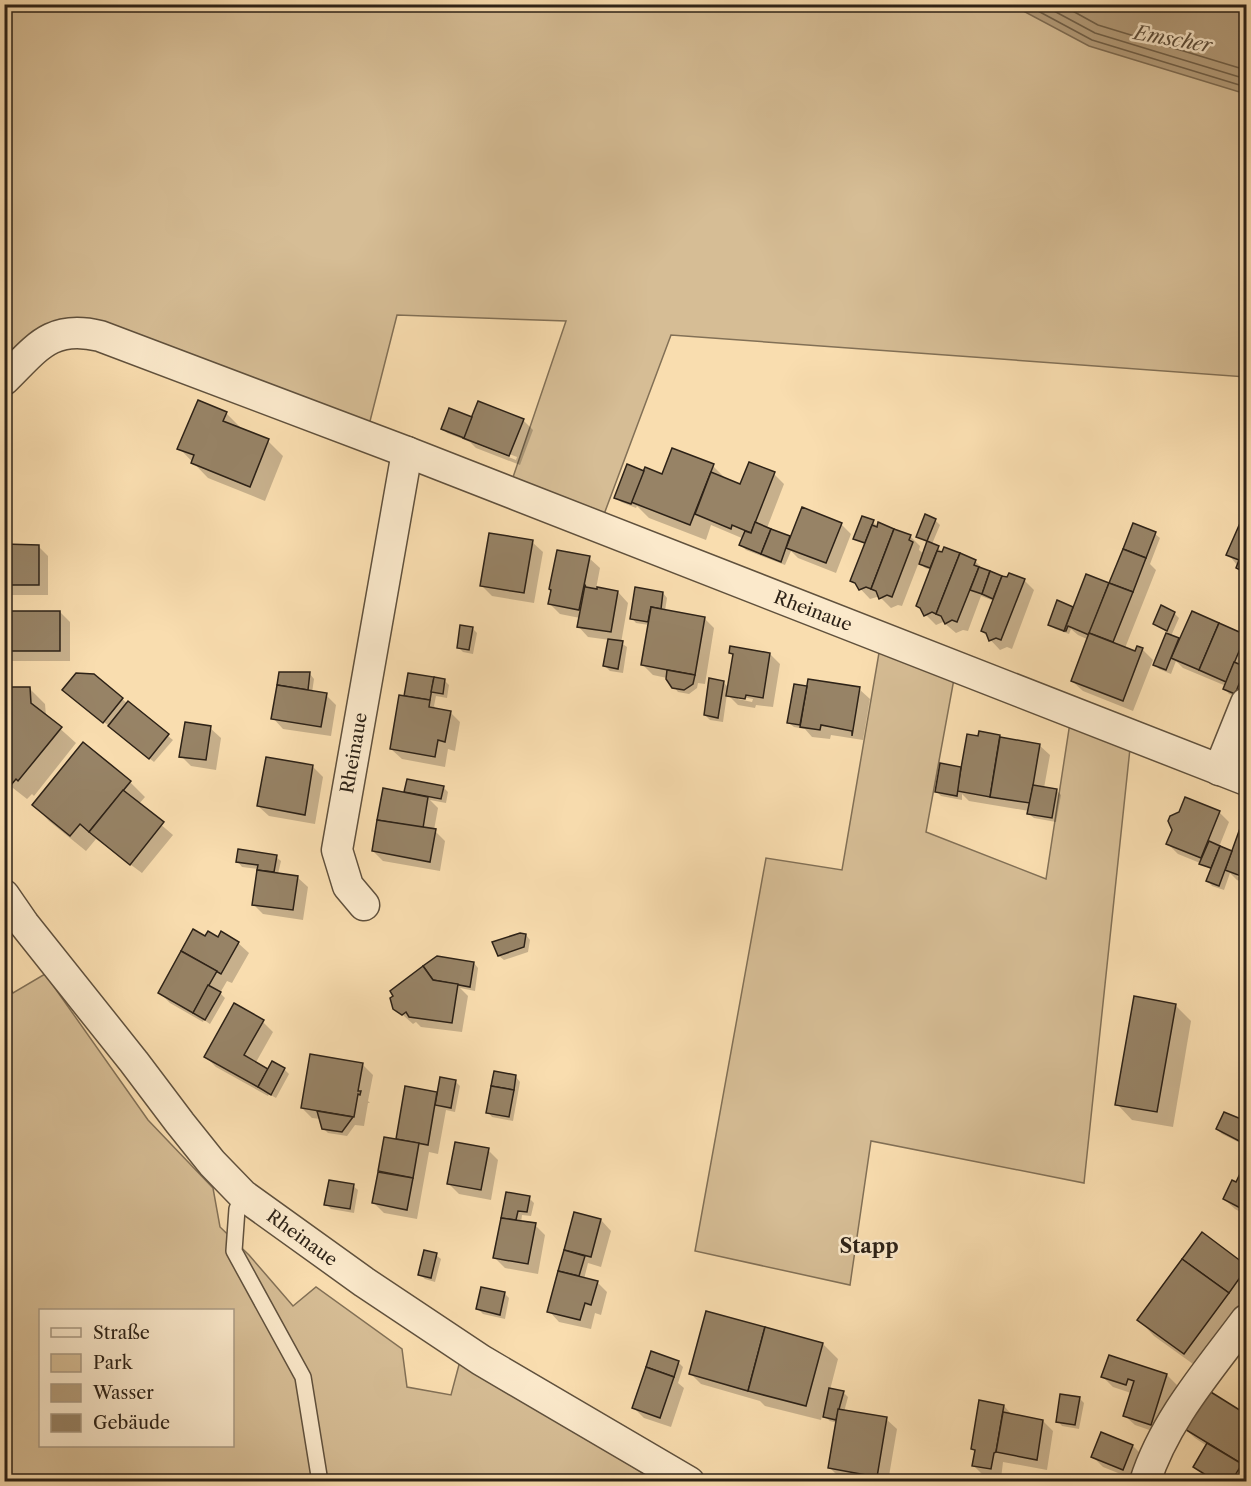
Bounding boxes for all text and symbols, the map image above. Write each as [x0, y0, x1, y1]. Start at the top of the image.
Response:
water label: Emscher [1130, 20, 1216, 58]
street label: Rheinaue [771, 586, 855, 636]
street label: Rheinaue [336, 711, 372, 795]
street label: Rheinaue [262, 1205, 342, 1271]
district label: Stapp [839, 1234, 899, 1258]
legend [39, 1309, 234, 1447]
text: Straße [93, 1322, 150, 1344]
text: Park [93, 1352, 134, 1374]
text: Wasser [92, 1382, 154, 1404]
text: Gebäude [93, 1412, 170, 1434]

